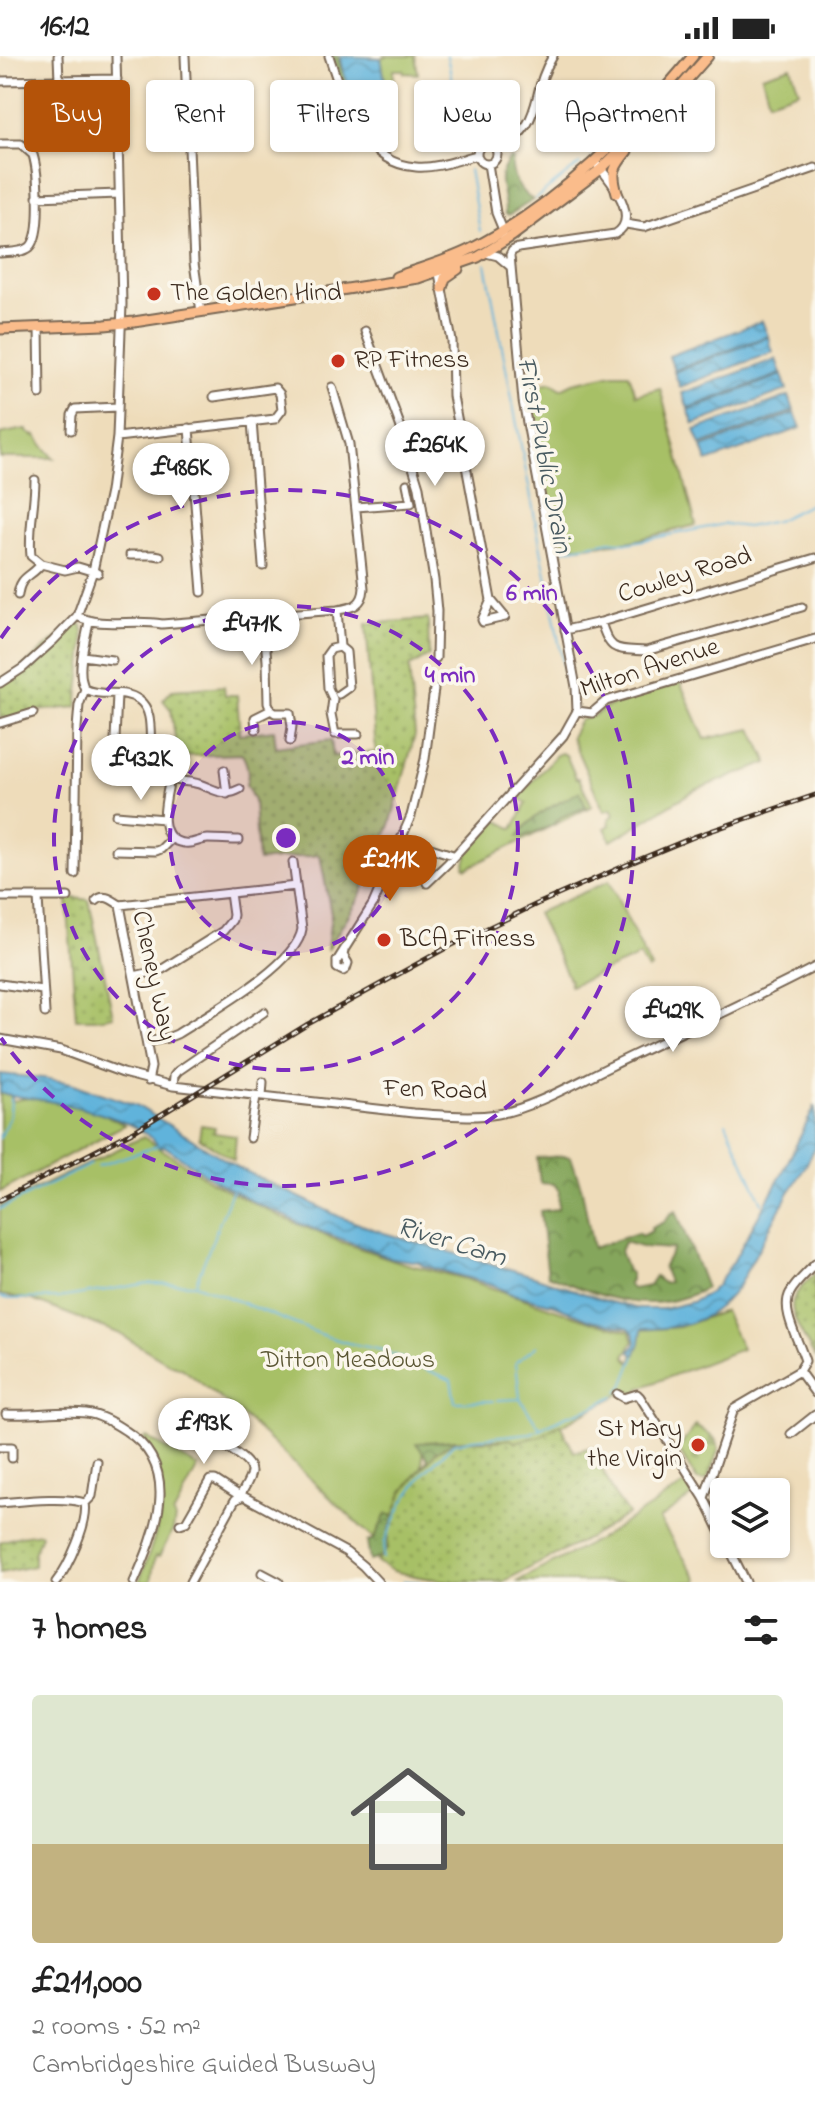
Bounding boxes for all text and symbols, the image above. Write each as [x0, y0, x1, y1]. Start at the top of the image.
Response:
text: 16:12 [40, 6, 90, 50]
chip: Buy [24, 80, 130, 152]
chip: Rent [146, 80, 254, 152]
chip: Filters [270, 80, 398, 152]
chip: New [414, 80, 520, 152]
chip: Apartment [536, 80, 715, 152]
place label: The Golden Hind [170, 275, 342, 313]
marker: The Golden Hind [145, 285, 163, 303]
place label: RP Fitness [354, 342, 470, 380]
marker: RP Fitness [329, 352, 347, 370]
water label: First Public Drain [504, 353, 582, 558]
pin: £264K [379, 420, 491, 488]
text: £264K [403, 427, 467, 465]
pin: £486K [125, 443, 237, 511]
text: £486K [151, 450, 211, 488]
street label: Cowley Road [614, 538, 757, 614]
text: 6 min [506, 577, 558, 612]
pin: £471K [196, 599, 308, 667]
text: £471K [223, 606, 281, 644]
street label: Milton Avenue [576, 629, 725, 709]
text: 4 min [425, 659, 475, 694]
pin: £432K [85, 734, 197, 802]
text: £432K [109, 741, 173, 779]
text: 2 min [341, 741, 395, 776]
centre of rings [272, 824, 300, 852]
pin: £211K [334, 835, 446, 903]
text: £211K [361, 842, 419, 880]
street label: Cheney Way [121, 907, 185, 1045]
place label: BCA Fitness [399, 921, 536, 959]
marker: BCA Fitness [375, 931, 393, 949]
pin: £429K [617, 986, 729, 1054]
text: £429K [643, 993, 703, 1031]
street label: Fen Road [381, 1070, 488, 1112]
water label: River Cam [391, 1207, 511, 1279]
park label: Ditton Meadows [260, 1342, 435, 1380]
pin: £193K [148, 1398, 260, 1466]
text: £193K [176, 1405, 232, 1443]
place label: St Mary the Virgin [587, 1411, 682, 1479]
marker: St Mary the Virgin [689, 1436, 707, 1454]
map controls [710, 1478, 790, 1558]
button: layers [710, 1478, 790, 1558]
text: 7 homes [32, 1605, 147, 1655]
icon: filters [739, 1608, 783, 1652]
icon: home [336, 1747, 480, 1891]
text: £211,000 [32, 1959, 142, 2009]
text: 2 rooms · 52 m² [32, 2009, 201, 2047]
text: Cambridgeshire Guided Busway [32, 2047, 376, 2085]

